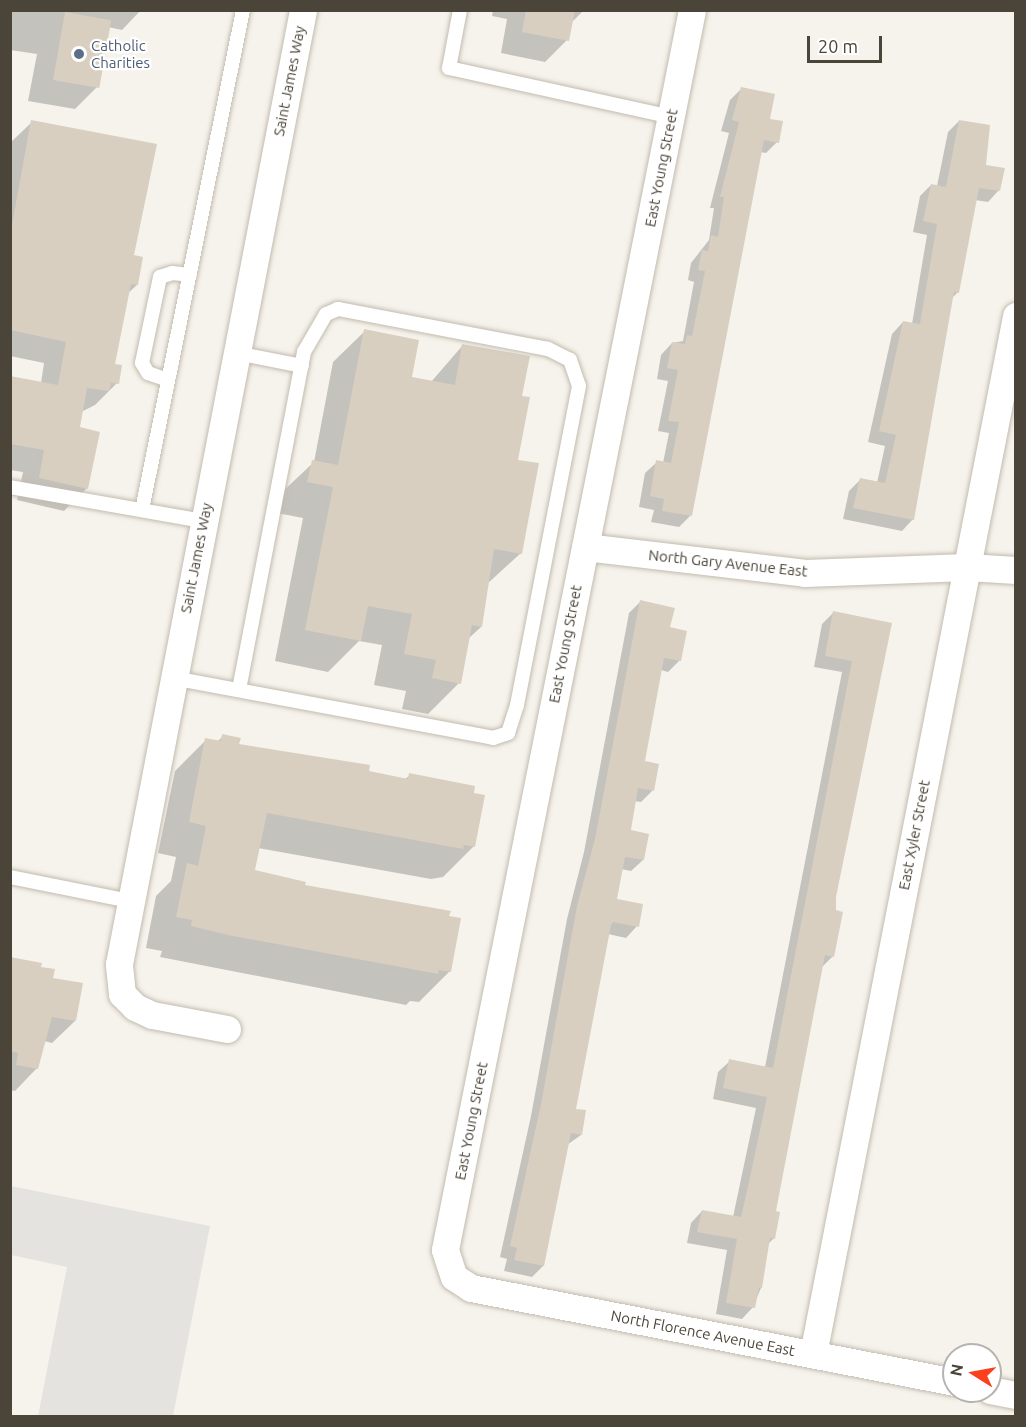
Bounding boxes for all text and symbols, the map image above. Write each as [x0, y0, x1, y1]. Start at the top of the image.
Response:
street label: Saint James Way [269, 24, 309, 138]
scale bar [810, 24, 885, 62]
place label: Catholic Charities [91, 36, 150, 71]
text: 20 m [818, 36, 858, 56]
marker: Catholic Charities [72, 47, 86, 61]
street label: East Young Street [641, 107, 681, 229]
street label: Saint James Way [176, 501, 216, 615]
street label: North Gary Avenue East [648, 546, 808, 580]
street label: East Young Street [545, 583, 585, 705]
street label: East Xyler Street [895, 779, 933, 891]
street label: East Young Street [451, 1060, 491, 1182]
street label: North Florence Avenue East [609, 1306, 797, 1360]
north arrow [942, 1343, 1002, 1403]
text: N [946, 1362, 966, 1378]

